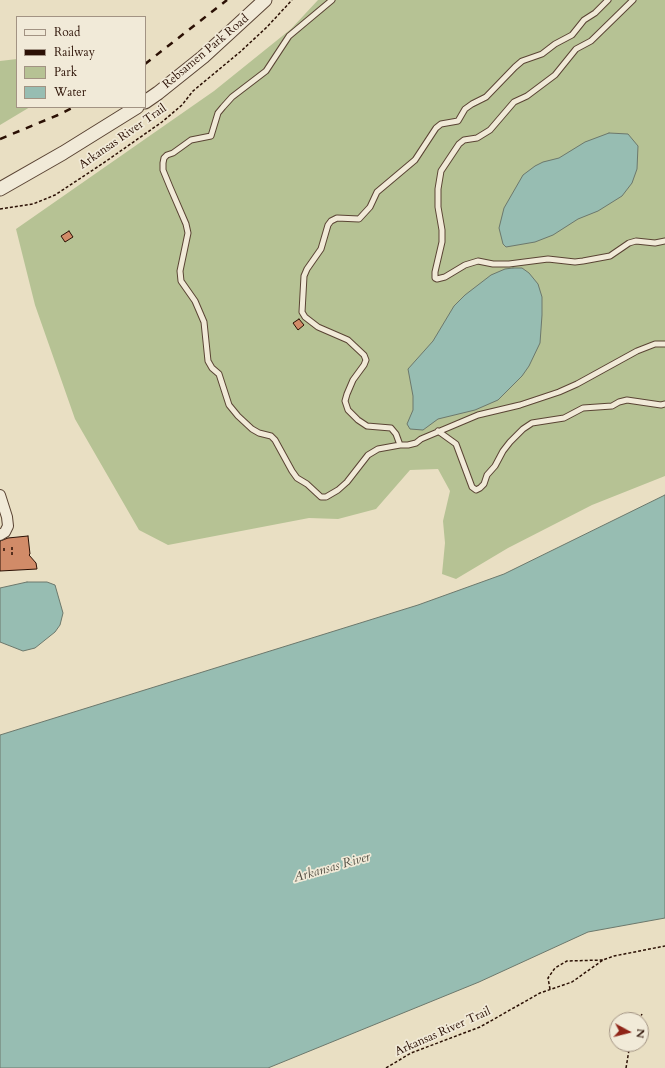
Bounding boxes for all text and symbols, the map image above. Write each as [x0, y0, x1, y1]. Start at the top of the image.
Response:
street label: Rebsamen Park Road [160, 12, 252, 92]
legend [16, 16, 146, 108]
text: Road [54, 24, 80, 40]
text: Railway [54, 44, 95, 60]
text: Park [54, 64, 77, 80]
text: Water [54, 84, 86, 100]
street label: Arkansas River Trail [77, 101, 169, 173]
water label: Arkansas River [292, 850, 372, 886]
street label: Arkansas River Trail [393, 1004, 493, 1060]
north arrow [609, 1012, 649, 1052]
text: N [632, 1028, 648, 1039]

